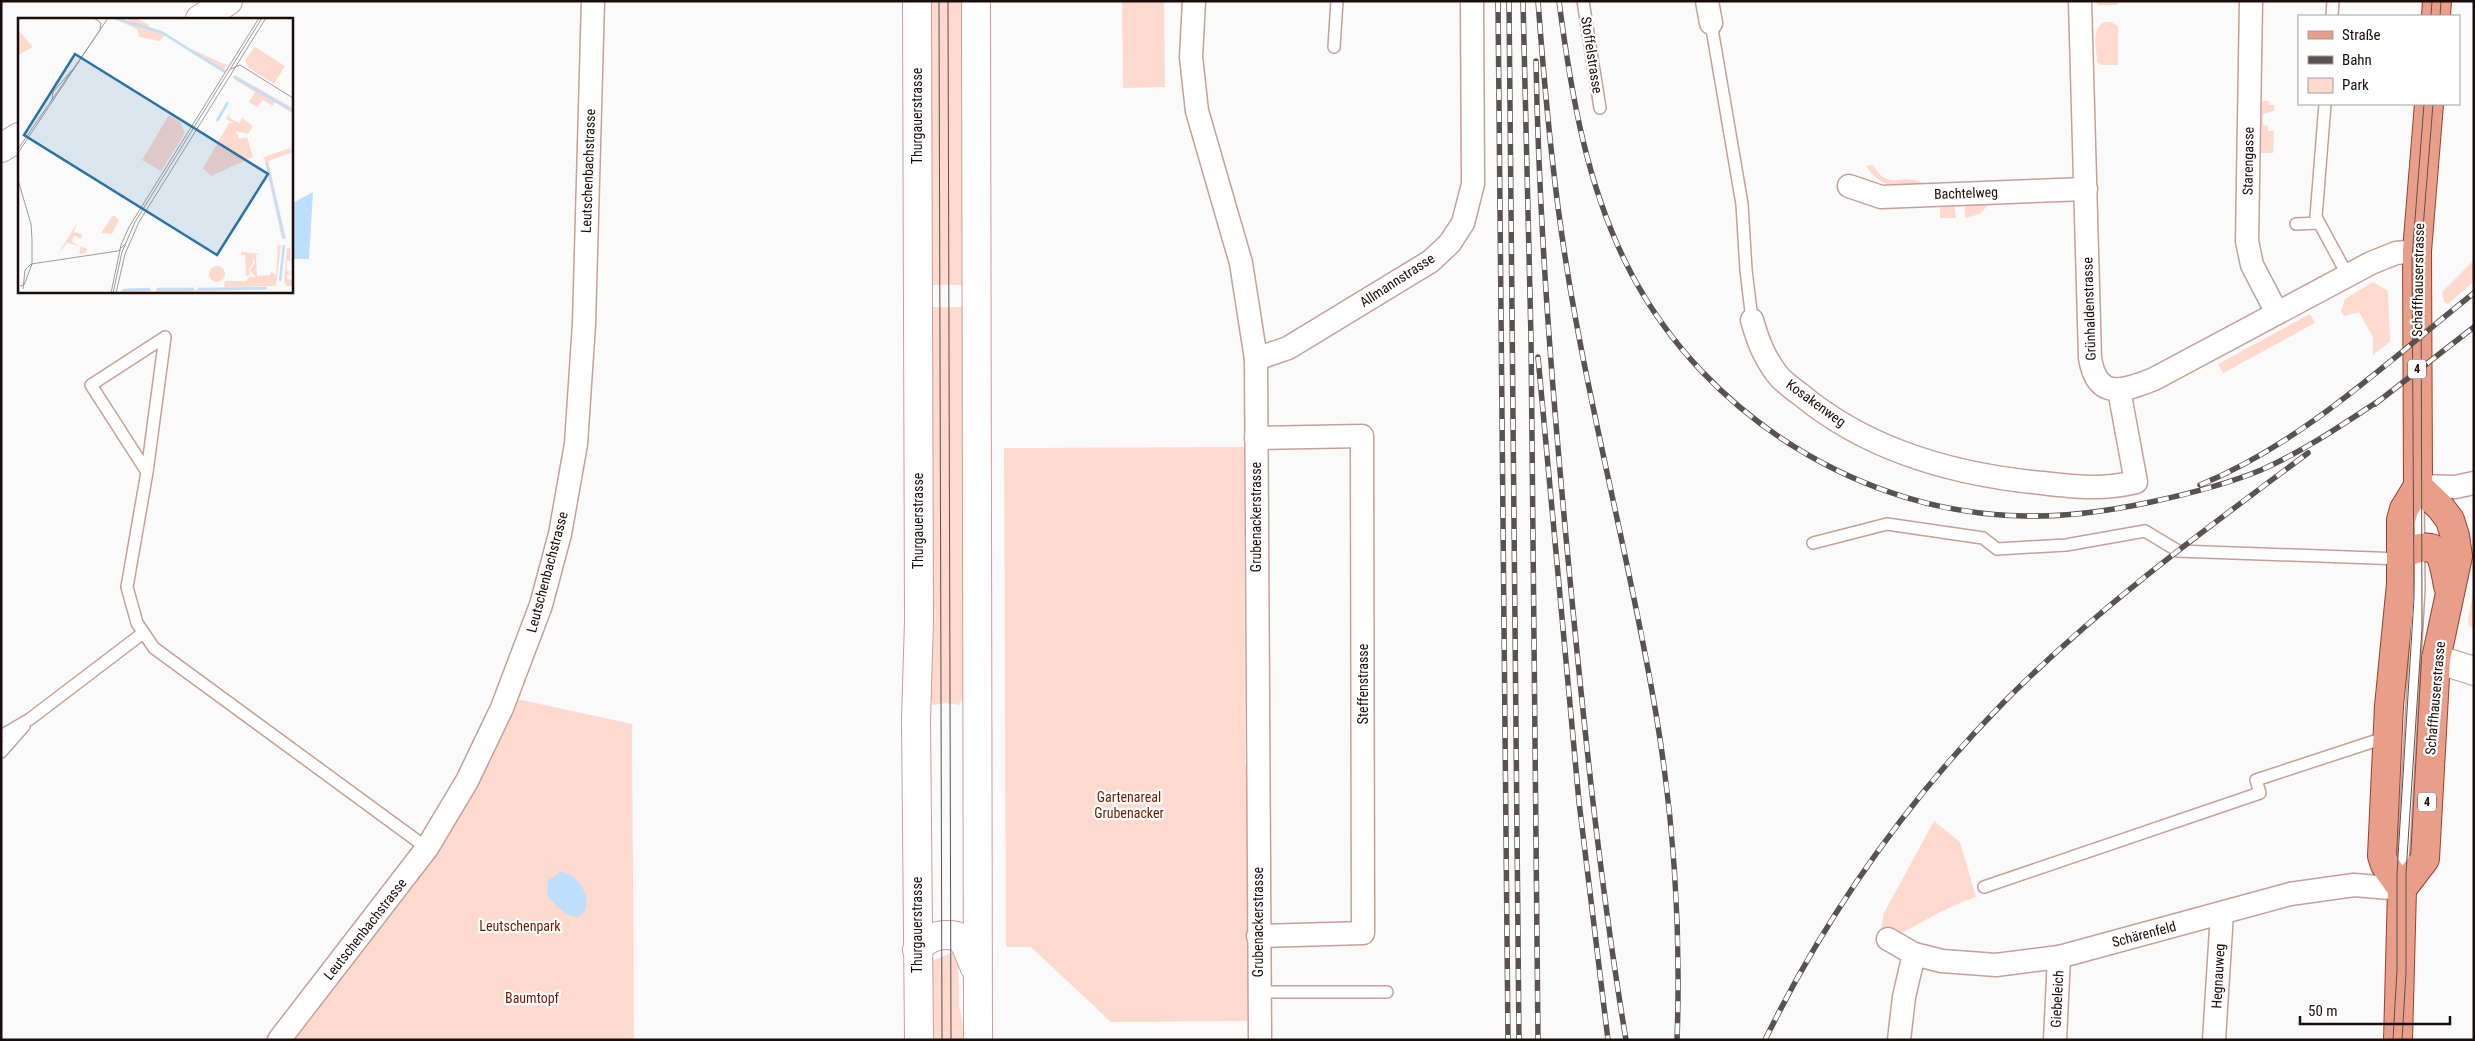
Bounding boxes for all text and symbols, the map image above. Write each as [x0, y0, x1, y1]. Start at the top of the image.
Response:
legend [2298, 15, 2460, 105]
street label: Stoffelstrasse [1578, 16, 1606, 95]
inset map [18, 18, 292, 292]
text: Straße [2342, 26, 2381, 44]
text: Bahn [2342, 51, 2372, 69]
street label: Thurgauerstrasse [909, 67, 925, 164]
text: Park [2342, 76, 2369, 94]
street label: Leutschenbachstrasse [578, 108, 598, 233]
street label: Starengasse [2239, 126, 2257, 195]
street label: Bachtelweg [1934, 184, 1998, 202]
street label: Schaffhauserstrasse [2409, 222, 2427, 337]
street label: Allmannstrasse [1357, 250, 1438, 310]
street label: Grünhaldenstrasse [2079, 257, 2099, 361]
road number: 4 [2408, 359, 2426, 378]
street label: Kosakenweg [1783, 376, 1849, 430]
street label: Grubenackerstrasse [1248, 461, 1264, 572]
street label: Thurgauerstrasse [910, 472, 926, 569]
street label: Leutschenbachstrasse [523, 509, 571, 634]
street label: Schaffhauserstrasse [2422, 640, 2448, 756]
street label: Steffenstrasse [1355, 643, 1371, 724]
park label: Gartenareal Grubenacker [1094, 789, 1164, 821]
road number: 4 [2418, 792, 2436, 812]
street label: Grubenackerstrasse [1250, 866, 1266, 977]
street label: Leutschenbachstrasse [320, 875, 410, 983]
street label: Thurgauerstrasse [909, 876, 925, 973]
park label: Leutschenpark [479, 918, 561, 934]
street label: Schärenfeld [2110, 918, 2178, 950]
street label: Hegnauweg [2208, 943, 2228, 1009]
street label: Giebeleich [2048, 970, 2066, 1028]
park label: Baumtopf [505, 990, 560, 1006]
scale bar [2300, 994, 2450, 1026]
text: 50 m [2308, 1002, 2338, 1020]

